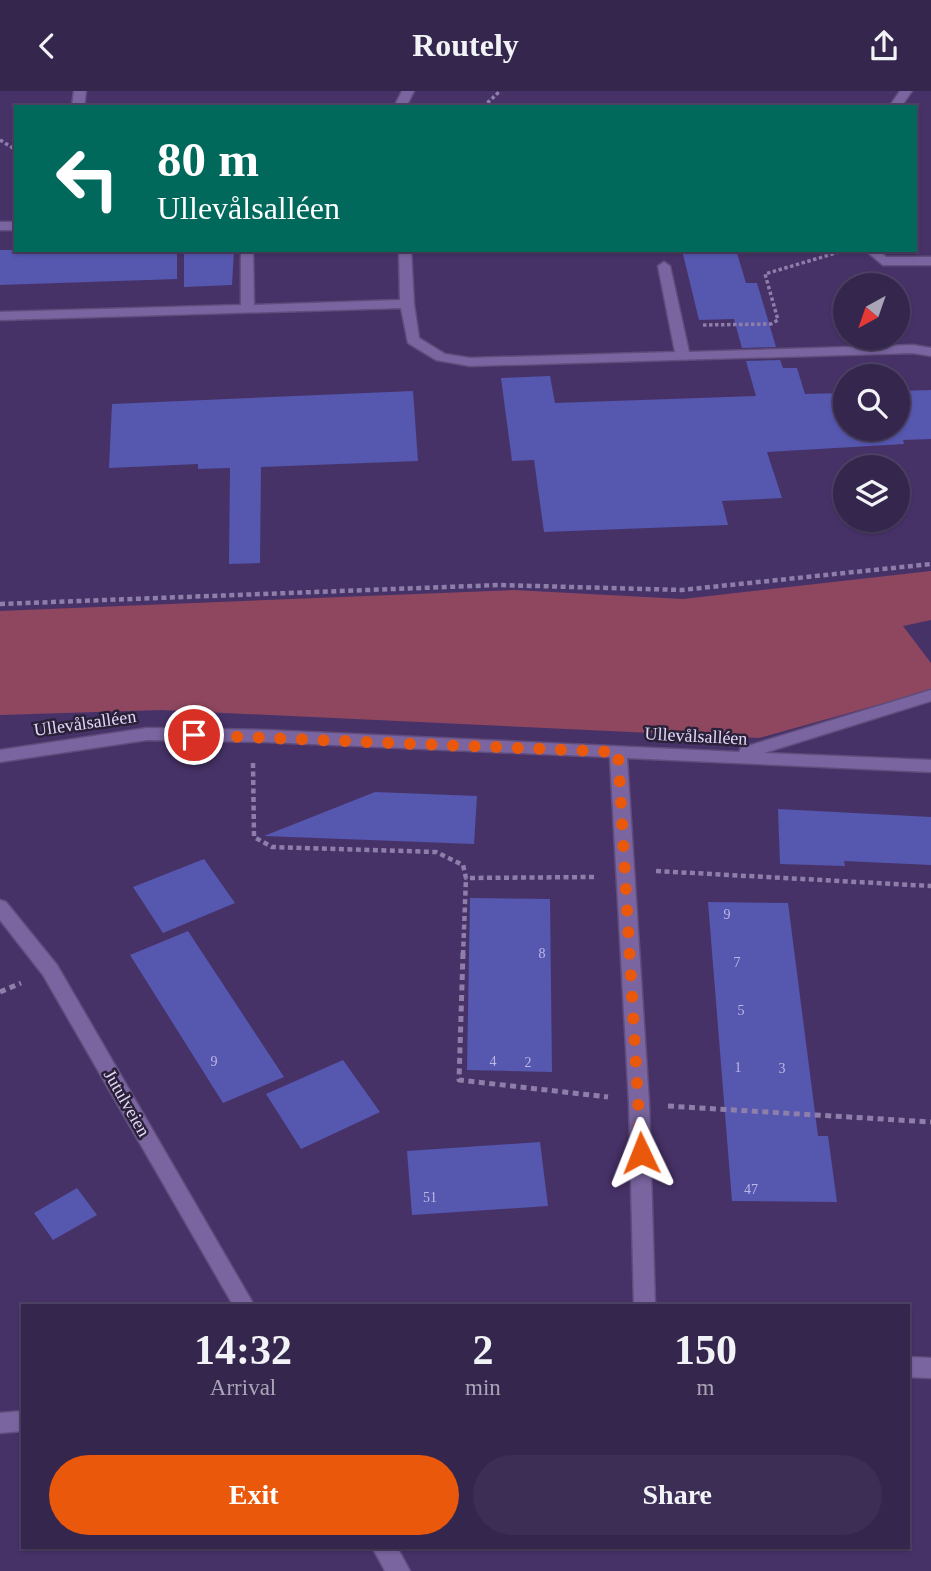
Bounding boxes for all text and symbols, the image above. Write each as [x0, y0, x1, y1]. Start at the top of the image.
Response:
icon: back [28, 27, 66, 65]
text: Routely [412, 27, 519, 63]
icon: share [865, 27, 903, 65]
text: 80 m [157, 132, 259, 187]
icon: left [42, 133, 133, 224]
text: Ullevålsalléen [157, 190, 340, 226]
north arrow [833, 273, 910, 350]
map controls [833, 273, 910, 532]
button: search [833, 364, 910, 441]
button: layers [833, 455, 910, 532]
pin [164, 705, 224, 765]
street label: Ullevålsalléen [33, 706, 137, 740]
icon: arrive [175, 716, 213, 754]
street label: Ullevålsalléen [644, 723, 748, 749]
house number: 9 [724, 907, 731, 922]
house number: 8 [539, 946, 546, 961]
house number: 7 [734, 955, 741, 970]
house number: 5 [738, 1003, 745, 1018]
house number: 9 [211, 1054, 218, 1069]
house number: 4 [490, 1054, 497, 1069]
house number: 2 [525, 1055, 532, 1070]
house number: 1 [735, 1060, 742, 1075]
house number: 3 [779, 1061, 786, 1076]
street label: Jutulveien [100, 1066, 154, 1140]
position arrow [604, 1116, 678, 1190]
house number: 47 [744, 1182, 758, 1197]
house number: 51 [423, 1190, 437, 1205]
text: 14:32 [194, 1327, 292, 1373]
text: 2 [472, 1327, 493, 1373]
text: 150 [674, 1327, 737, 1373]
text: Arrival [210, 1375, 276, 1400]
text: min [465, 1375, 501, 1400]
text: m [696, 1375, 714, 1400]
button: Exit [49, 1455, 459, 1535]
button: Share [473, 1455, 882, 1535]

